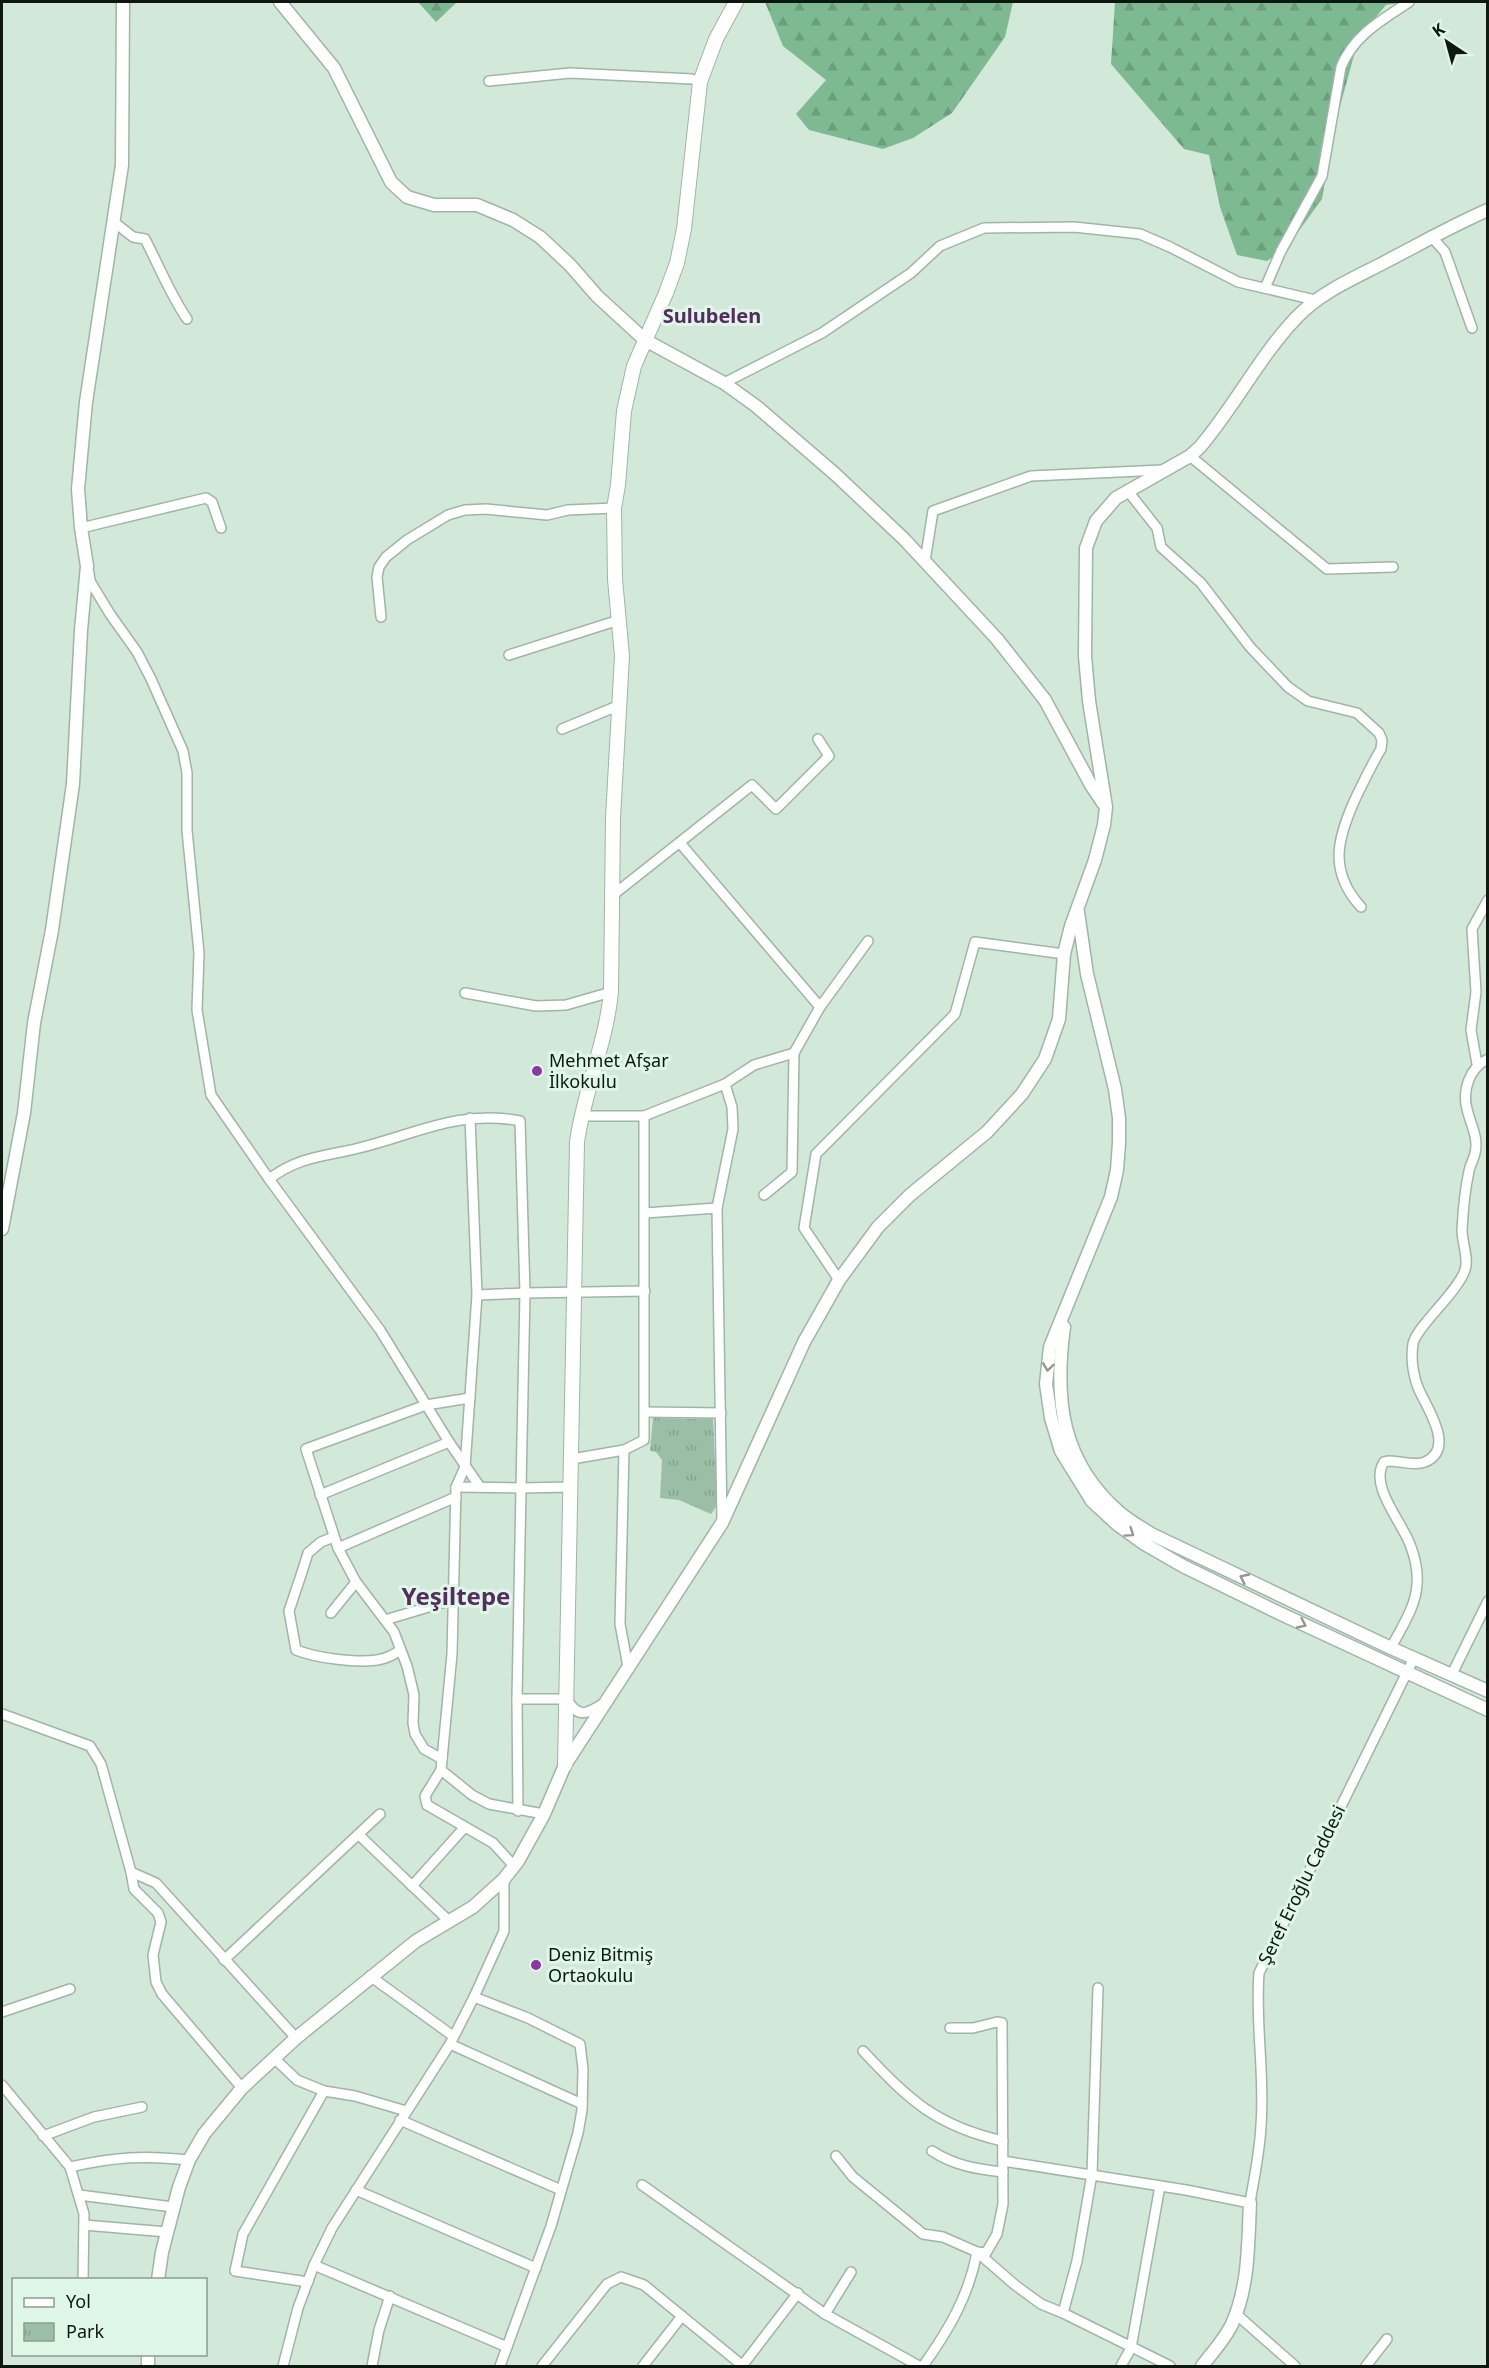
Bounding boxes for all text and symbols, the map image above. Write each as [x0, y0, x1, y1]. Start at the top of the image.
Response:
north arrow [1417, 12, 1477, 72]
text: K [1427, 18, 1449, 42]
district label: Sulubelen [663, 302, 761, 329]
place label: Mehmet Afşar İlkokulu [549, 1048, 669, 1093]
marker: Mehmet Afşar İlkokulu [530, 1064, 544, 1078]
one-way arrow [1042, 1362, 1054, 1371]
one-way arrow [1123, 1526, 1134, 1537]
one-way arrow [1239, 1574, 1250, 1586]
district label: Yeşiltepe [402, 1579, 510, 1612]
one-way arrow [1296, 1616, 1307, 1628]
street label: Şeref Eroğlu Caddesi [1252, 1801, 1350, 1968]
place label: Deniz Bitmiş Ortaokulu [548, 1942, 653, 1987]
marker: Deniz Bitmiş Ortaokulu [529, 1958, 543, 1972]
legend [12, 2278, 207, 2356]
text: Yol [66, 2289, 91, 2313]
text: Park [66, 2319, 104, 2343]

